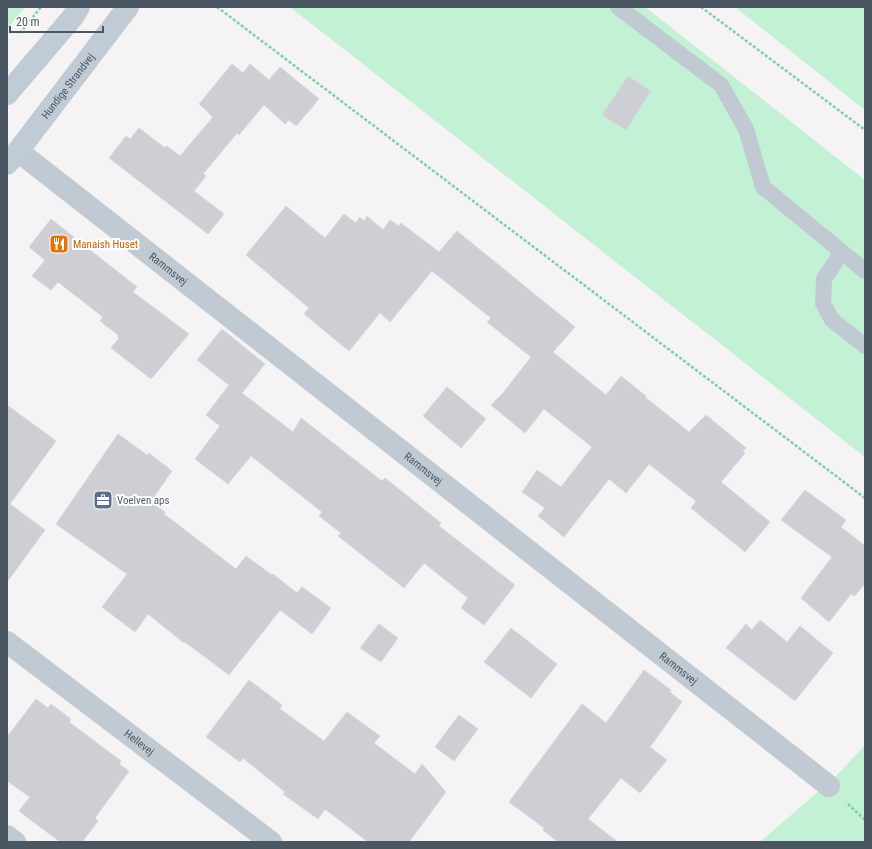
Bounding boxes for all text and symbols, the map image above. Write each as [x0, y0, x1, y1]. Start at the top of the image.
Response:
scale bar [10, 8, 103, 34]
text: 20 m [16, 15, 40, 29]
street label: Hundige Strandvej [39, 51, 97, 122]
restaurant icon: Manaish Huset [48, 233, 70, 255]
place label: Manaish Huset [73, 238, 138, 251]
street label: Rammsvej [146, 250, 190, 288]
street label: Rammsvej [401, 450, 445, 488]
office icon: Voelven aps [92, 489, 114, 511]
place label: Voelven aps [117, 494, 169, 507]
street label: Rammsvej [657, 650, 700, 688]
street label: Hellevej [121, 727, 157, 758]

